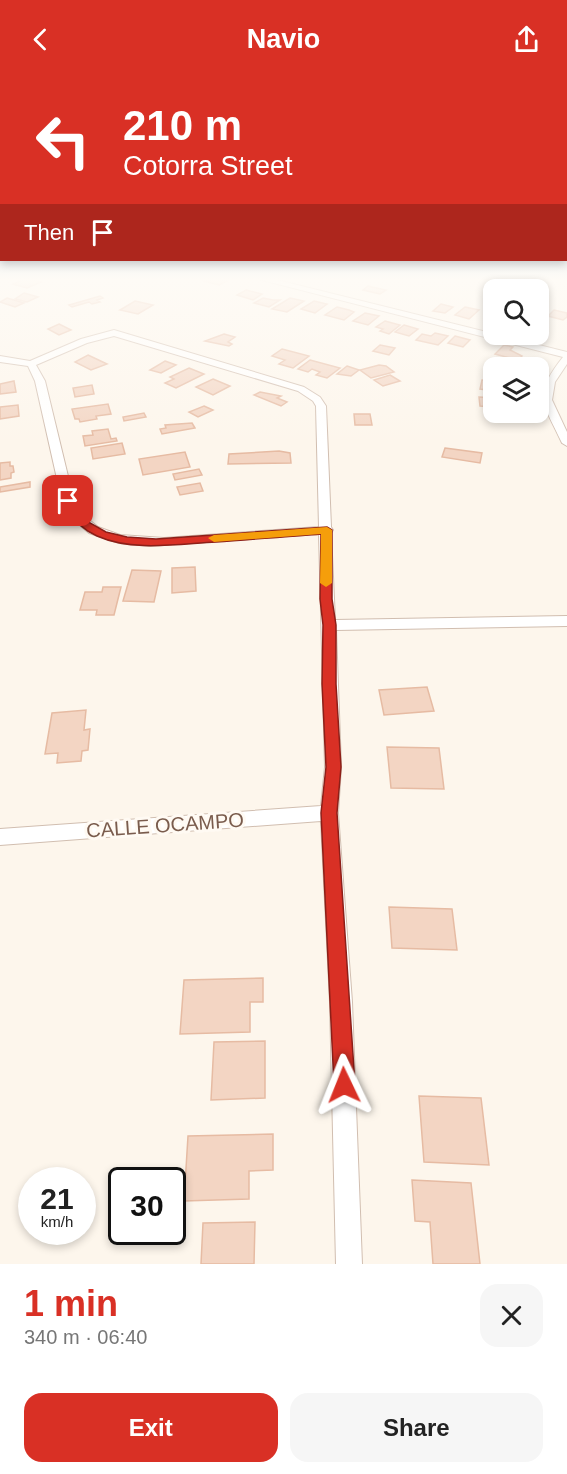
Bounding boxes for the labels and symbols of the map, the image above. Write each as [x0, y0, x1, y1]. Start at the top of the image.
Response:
pin [42, 475, 93, 526]
street label: CALLE OCAMPO [86, 809, 244, 841]
position arrow [312, 1053, 376, 1117]
speed limit sign: 30 [108, 1167, 186, 1245]

